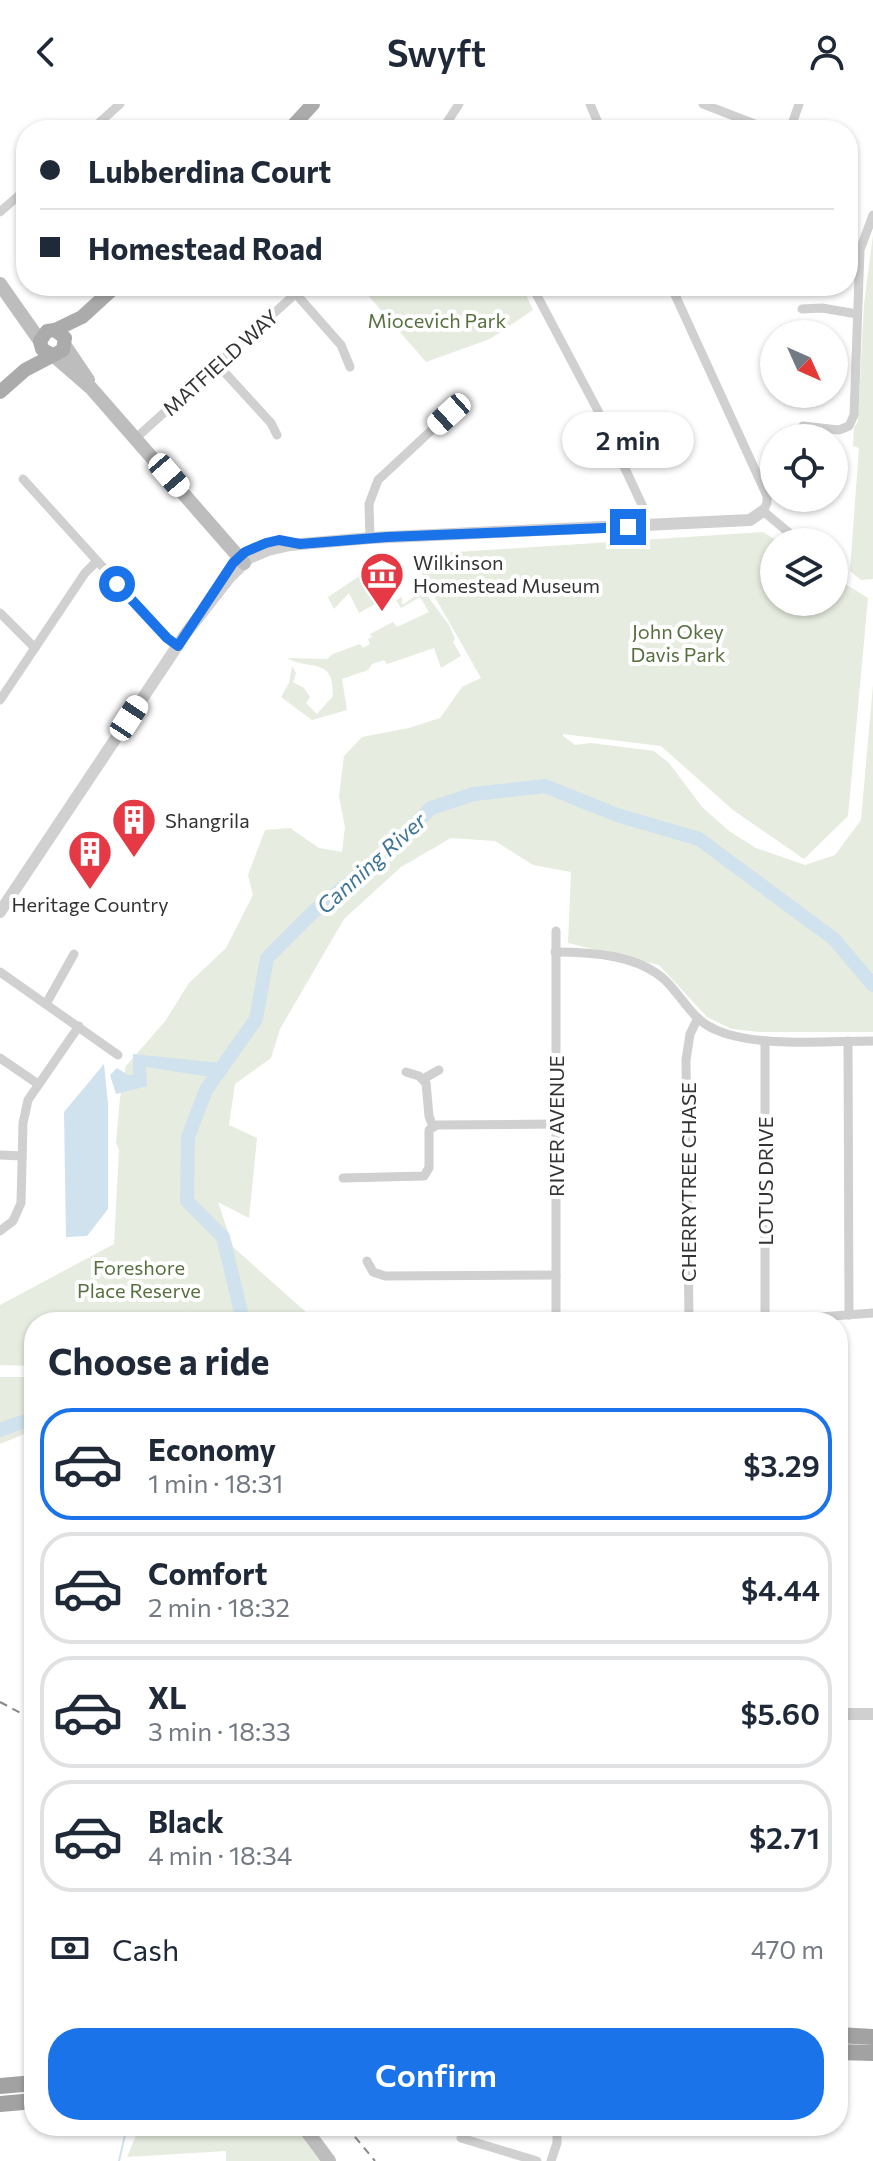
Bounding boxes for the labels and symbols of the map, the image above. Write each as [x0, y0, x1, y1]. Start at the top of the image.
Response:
street label: MATFIELD WAY [157, 304, 283, 420]
park label: Miocevich Park [368, 308, 507, 332]
north arrow [760, 320, 848, 408]
car [423, 389, 475, 439]
callout: 2 min [562, 411, 694, 467]
car [144, 449, 194, 501]
route end [610, 509, 646, 545]
museum icon: Wilkinson Homestead Museum [358, 550, 406, 613]
place label: Wilkinson Homestead Museum [413, 550, 600, 597]
route start [99, 566, 135, 602]
park label: John Okey Davis Park [630, 619, 726, 666]
car [106, 691, 152, 745]
building icon: Shangrila [110, 796, 158, 859]
water label: Canning River [311, 806, 432, 919]
place label: Shangrila [165, 808, 250, 832]
building icon: Heritage Country [66, 828, 114, 891]
place label: Heritage Country [11, 892, 169, 916]
street label: RIVER AVENUE [544, 1055, 568, 1197]
street label: CHERRYTREE CHASE [676, 1082, 700, 1282]
street label: LOTUS DRIVE [753, 1116, 777, 1246]
park label: Foreshore Place Reserve [77, 1255, 201, 1302]

